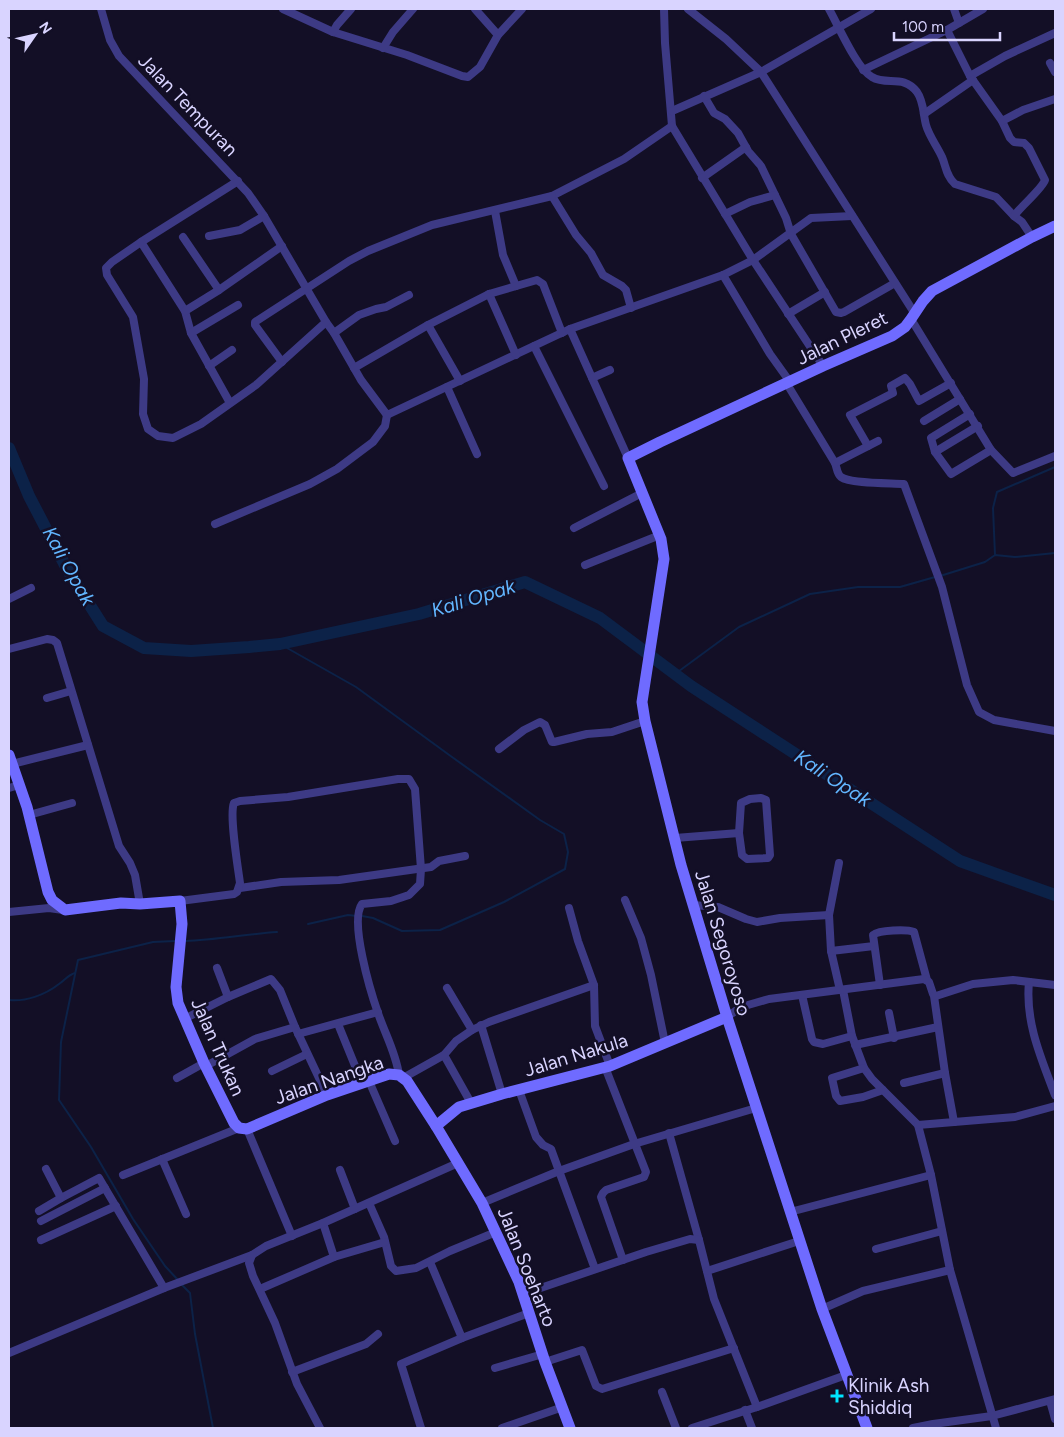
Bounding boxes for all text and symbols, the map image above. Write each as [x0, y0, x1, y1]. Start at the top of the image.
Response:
north arrow [10, 10, 60, 60]
scale bar [894, 10, 1000, 42]
text: 100 m [902, 18, 944, 36]
text: N [35, 19, 55, 37]
street label: Jalan Tempuran [134, 49, 242, 161]
street label: Jalan Pleret [793, 306, 891, 370]
water label: Kali Opak [38, 522, 101, 611]
water label: Kali Opak [428, 573, 519, 622]
water label: Kali Opak [790, 744, 877, 812]
street label: Jalan Segoroyoso [690, 868, 756, 1018]
street label: Jalan Trukan [186, 995, 250, 1099]
street label: Jalan Nakula [522, 1028, 630, 1082]
street label: Jalan Nangka [272, 1051, 386, 1109]
street label: Jalan Soeharto [493, 1204, 561, 1330]
place label: Klinik Ash Shiddiq [848, 1374, 929, 1419]
marker: Klinik Ash Shiddiq [830, 1389, 844, 1403]

